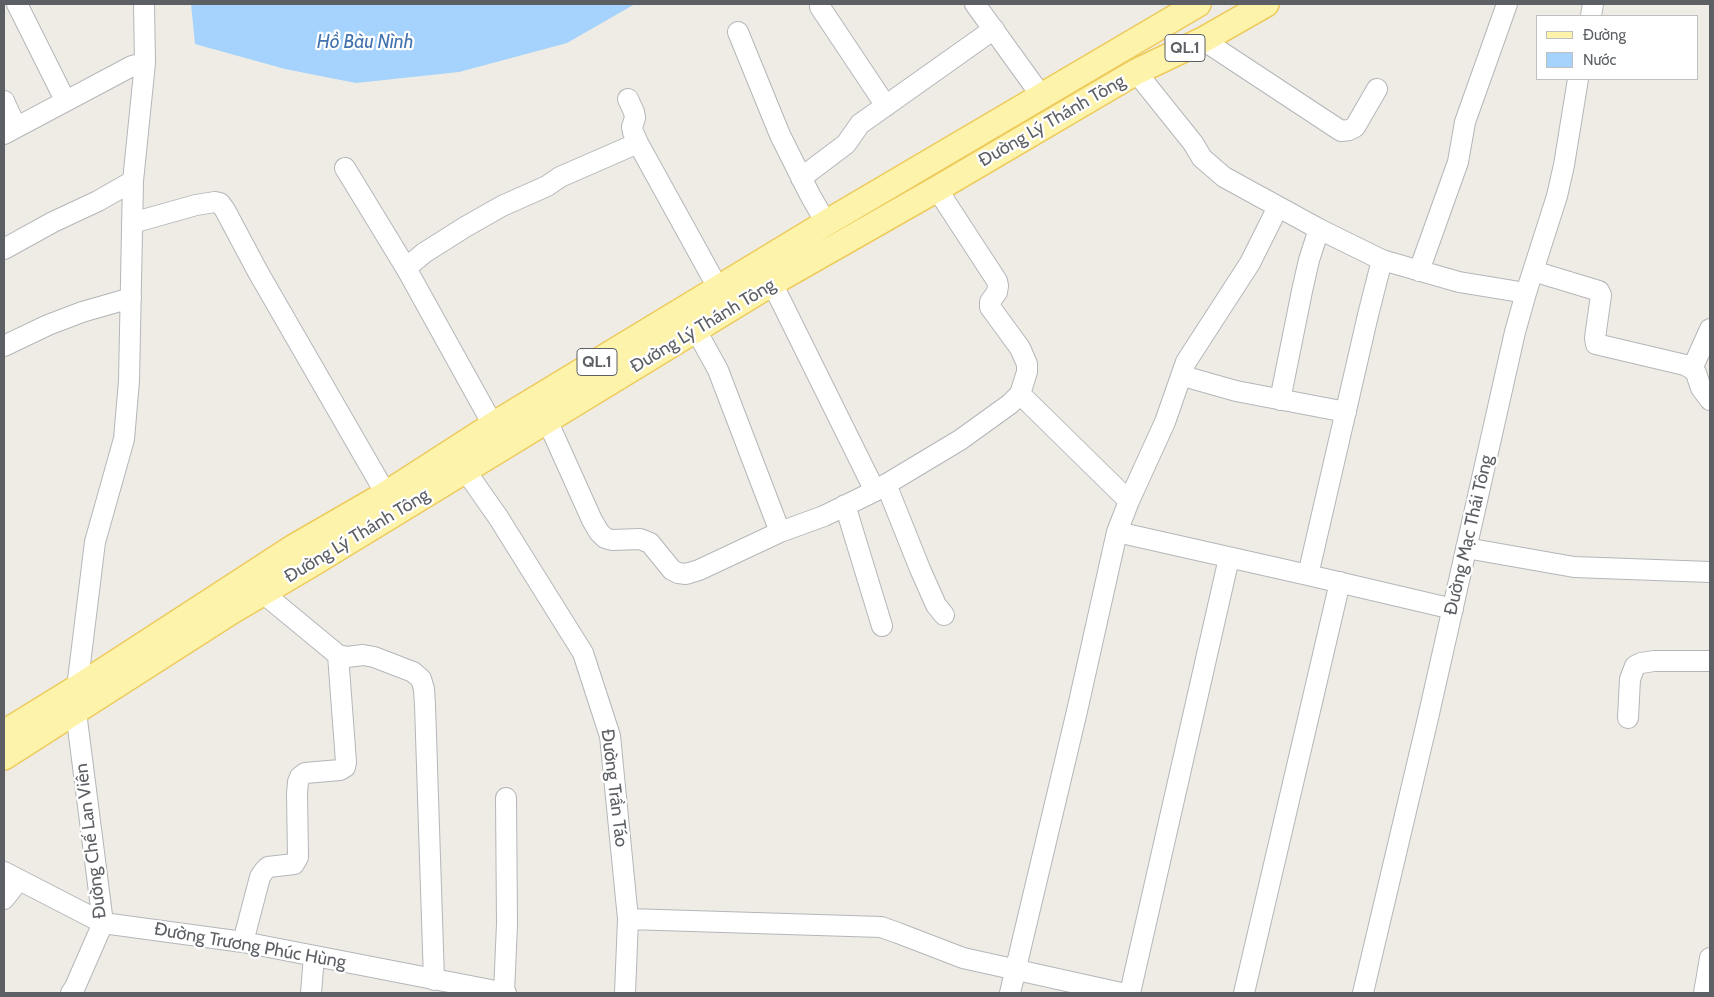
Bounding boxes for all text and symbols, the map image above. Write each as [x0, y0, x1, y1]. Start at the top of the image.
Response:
legend [1536, 15, 1699, 80]
text: Đường [1583, 26, 1626, 44]
water label: Hồ Bàu Nình [317, 31, 413, 53]
road number: QL.1 [1165, 34, 1205, 62]
text: Nước [1583, 51, 1616, 69]
street label: Đường Lý Thánh Tông [975, 70, 1129, 172]
street label: Đường Lý Thánh Tông [627, 274, 779, 378]
road number: QL.1 [577, 348, 617, 376]
street label: Đường Mạc Thái Tông [1440, 453, 1498, 617]
street label: Đường Lý Thánh Tông [281, 484, 433, 588]
street label: Đường Trần Táo [596, 728, 632, 848]
street label: Đường Chế Lan Viên [71, 762, 111, 920]
street label: Đường Trương Phúc Hùng [152, 919, 348, 973]

